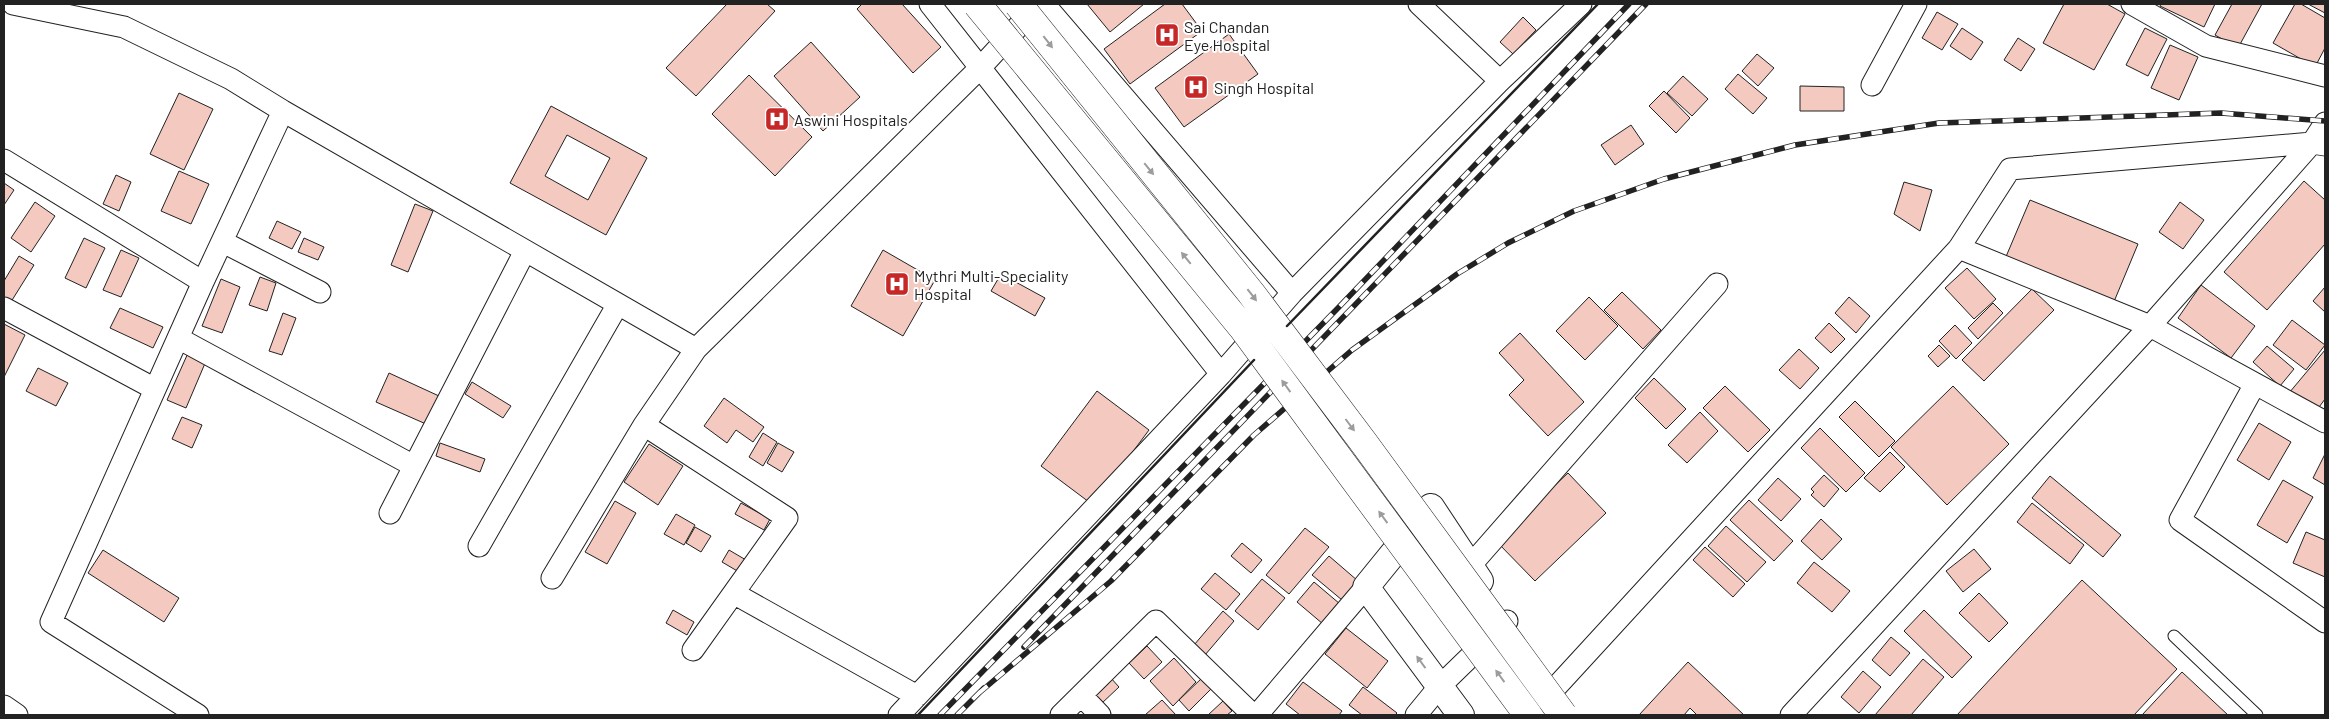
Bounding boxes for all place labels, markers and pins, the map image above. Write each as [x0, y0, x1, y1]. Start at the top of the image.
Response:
place label: Sai Chandan Eye Hospital [1184, 17, 1270, 54]
hospital icon: Sai Chandan Eye Hospital [1154, 22, 1180, 48]
hospital icon: Singh Hospital [1183, 74, 1209, 100]
place label: Singh Hospital [1214, 78, 1314, 97]
hospital icon: Aswini Hospitals [764, 106, 790, 132]
place label: Aswini Hospitals [794, 110, 908, 129]
place label: Mythri Multi-Speciality Hospital [914, 266, 1069, 303]
hospital icon: Mythri Multi-Speciality Hospital [884, 271, 910, 297]

